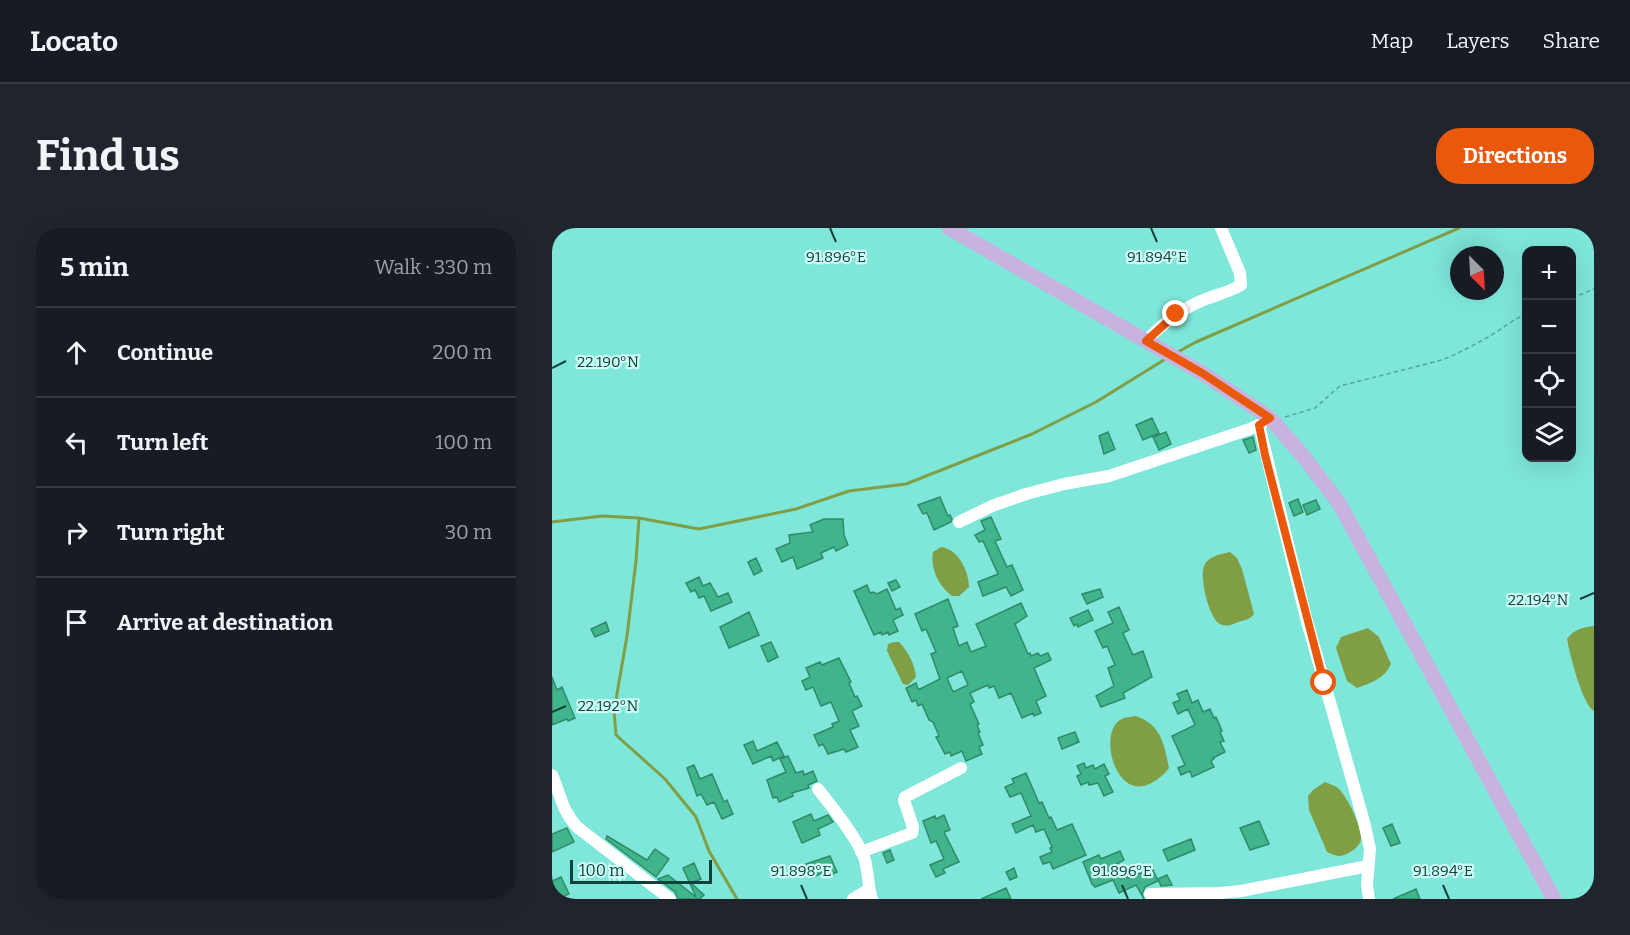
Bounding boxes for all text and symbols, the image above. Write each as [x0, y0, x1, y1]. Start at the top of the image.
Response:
text: Locato [30, 25, 118, 58]
text: Map [1371, 28, 1413, 54]
text: Layers [1446, 28, 1510, 54]
text: Share [1543, 28, 1600, 54]
button: Directions [1436, 128, 1594, 184]
text: Find us [36, 131, 180, 181]
north arrow [1450, 246, 1504, 300]
map controls [1522, 246, 1576, 462]
button: + [1522, 246, 1576, 300]
text: 91.896°E [806, 248, 866, 266]
text: 91.894°E [1127, 248, 1187, 266]
text: 5 min [60, 252, 129, 283]
text: Walk · 330 m [375, 255, 492, 279]
route end [1162, 300, 1188, 326]
button: − [1522, 300, 1576, 354]
icon: ahead [60, 336, 93, 369]
text: Continue [117, 339, 213, 366]
text: 200 m [432, 340, 492, 364]
text: 22.190°N [577, 353, 639, 371]
button: locate [1522, 354, 1576, 408]
button: layers [1522, 408, 1576, 462]
icon: left [60, 426, 93, 459]
text: Turn left [117, 429, 209, 456]
text: 100 m [435, 430, 492, 454]
icon: right [60, 516, 93, 549]
text: Turn right [117, 519, 225, 546]
text: 30 m [445, 520, 492, 544]
text: 22.194°N [1508, 591, 1568, 609]
icon: arrive [60, 606, 93, 639]
text: Arrive at destination [117, 609, 333, 636]
route start [1310, 669, 1336, 695]
text: 22.192°N [578, 697, 638, 715]
scale bar [570, 857, 712, 884]
text: 100 m [579, 861, 624, 880]
text: 91.898°E [771, 862, 831, 880]
text: 91.896°E [1092, 862, 1152, 880]
text: 91.894°E [1413, 862, 1473, 880]

